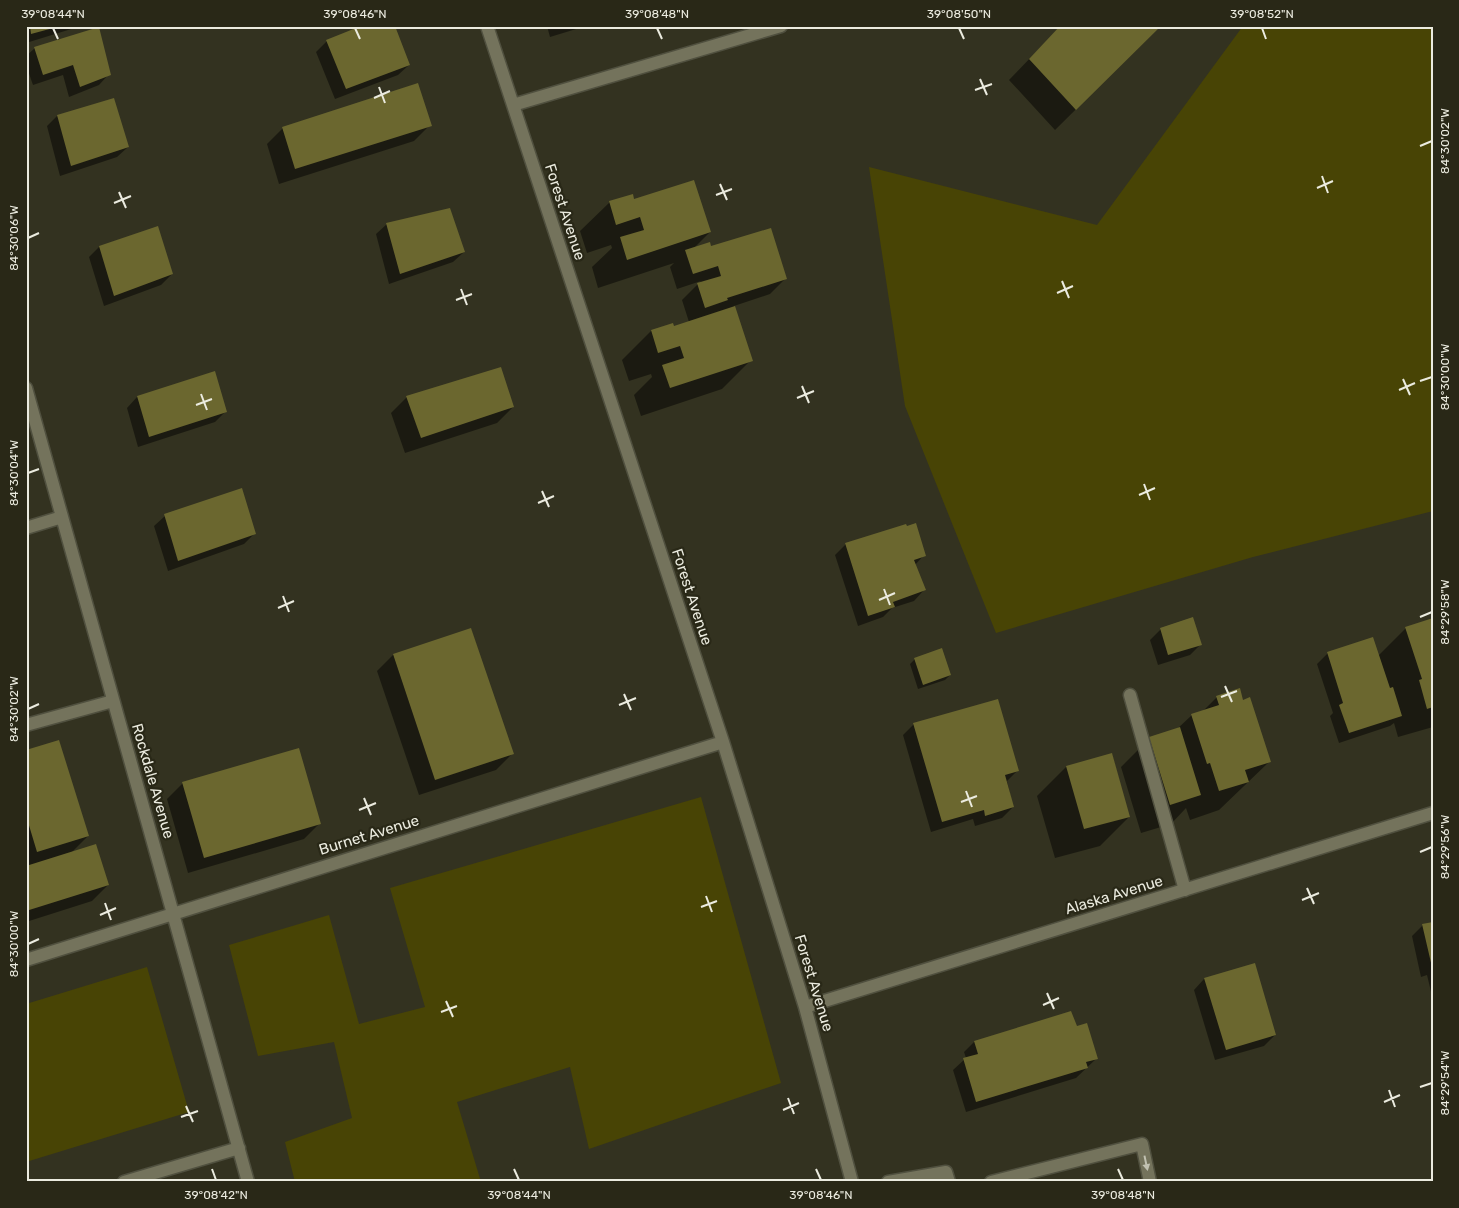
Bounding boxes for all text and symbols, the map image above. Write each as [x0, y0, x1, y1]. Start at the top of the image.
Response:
text: 39°08'44"N [21, 7, 85, 21]
text: 39°08'46"N [323, 7, 387, 21]
text: 39°08'48"N [625, 7, 689, 21]
text: 39°08'50"N [927, 7, 991, 21]
text: 39°08'52"N [1230, 7, 1294, 21]
text: 84°30'02"W [1438, 108, 1452, 174]
street label: Forest Avenue [541, 161, 589, 263]
text: 84°30'06"W [7, 205, 21, 271]
text: 84°30'00"W [1438, 343, 1452, 410]
text: 84°30'04"W [7, 440, 21, 506]
street label: Forest Avenue [668, 546, 716, 648]
text: 84°29'58"W [1438, 579, 1452, 645]
text: 84°30'02"W [7, 676, 21, 742]
street label: Rockdale Avenue [128, 721, 178, 841]
street label: Burnet Avenue [317, 811, 421, 859]
text: 84°29'56"W [1438, 814, 1452, 879]
street label: Alaska Avenue [1063, 872, 1165, 918]
text: 84°30'00"W [7, 910, 21, 977]
street label: Forest Avenue [791, 932, 837, 1034]
text: 84°29'54"W [1438, 1050, 1452, 1115]
one-way arrow [1142, 1155, 1150, 1170]
text: 39°08'42"N [184, 1188, 248, 1202]
text: 39°08'44"N [487, 1188, 551, 1202]
text: 39°08'46"N [789, 1188, 853, 1202]
text: 39°08'48"N [1091, 1188, 1155, 1202]

